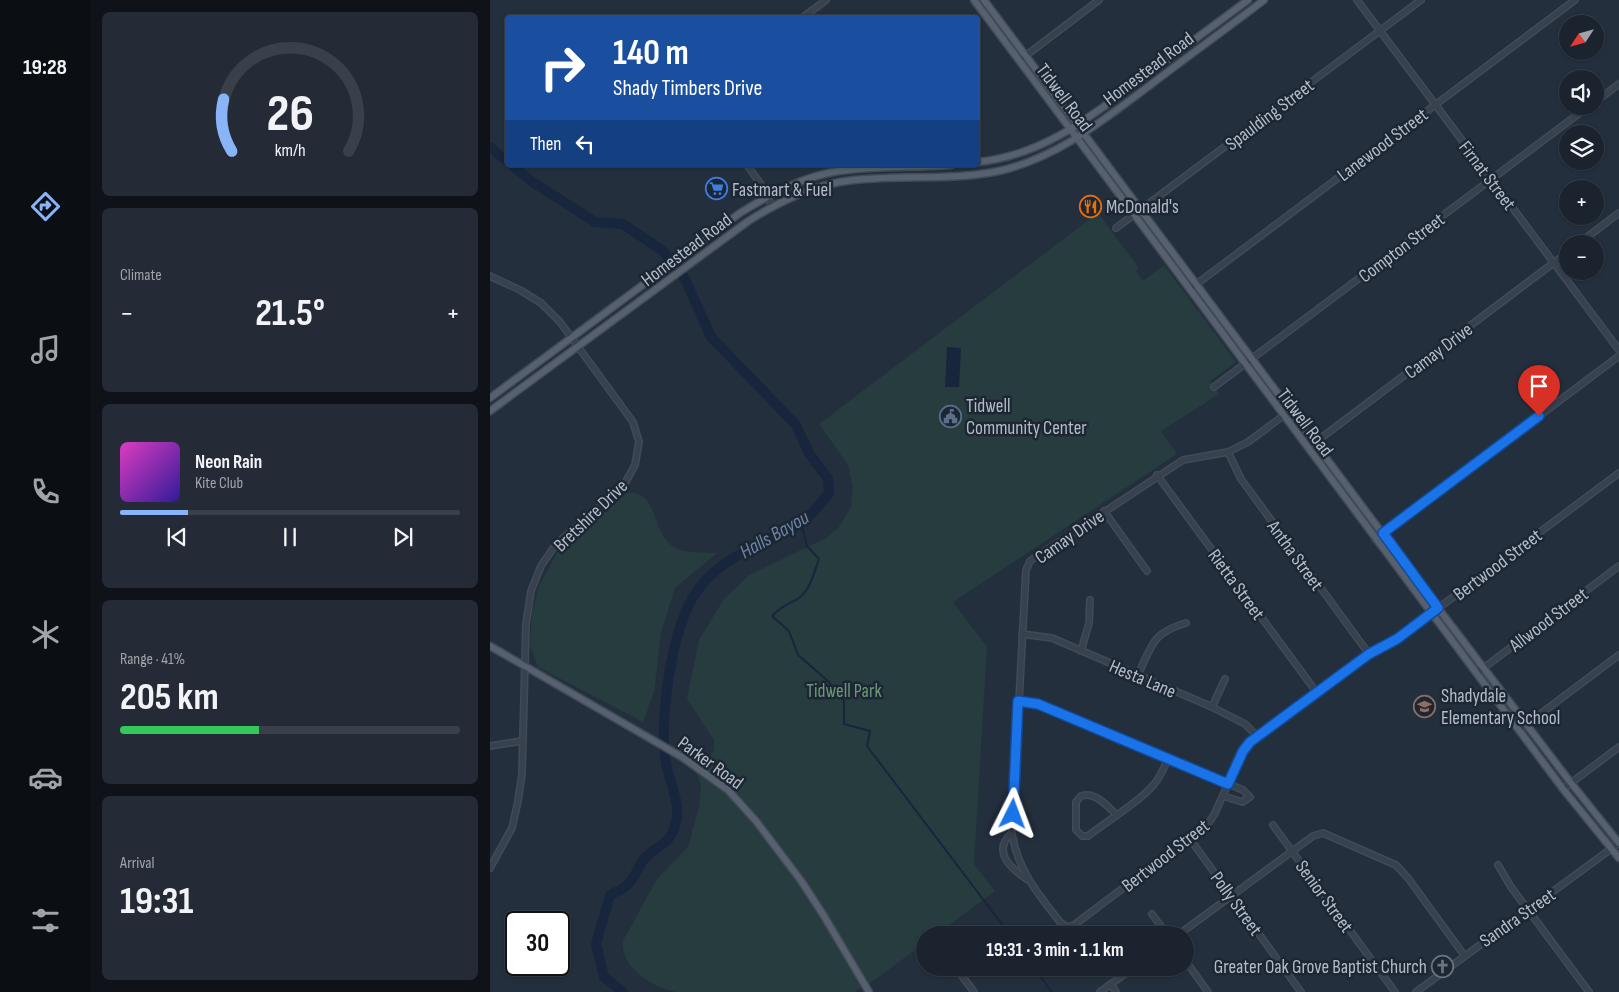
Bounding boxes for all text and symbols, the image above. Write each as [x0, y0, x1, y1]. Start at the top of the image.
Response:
north arrow [1559, 15, 1604, 60]
map controls [1559, 15, 1604, 280]
street label: Homestead Road [1099, 28, 1199, 111]
text: 140 m [613, 32, 689, 75]
icon: right [530, 35, 595, 100]
text: 19:28 [23, 54, 67, 81]
street label: Tidwell Road [1031, 59, 1097, 136]
button: sound [1559, 70, 1604, 115]
street label: Spaulding Street [1221, 74, 1319, 156]
text: Shady Timbers Drive [613, 75, 762, 102]
text: 26 [266, 83, 314, 146]
street label: Lanewood Street [1333, 104, 1433, 187]
button: layers [1559, 125, 1604, 170]
icon: left [571, 130, 599, 158]
text: Then [530, 133, 561, 156]
street label: Firnat Street [1453, 137, 1520, 215]
text: km/h [275, 140, 305, 161]
supermarket icon: Fastmart & Fuel [704, 177, 728, 201]
place label: Fastmart & Fuel [732, 179, 832, 202]
button: + [1559, 180, 1604, 225]
icon: directions [28, 189, 63, 224]
restaurant icon: McDonald's [1078, 194, 1102, 218]
place label: McDonald's [1106, 196, 1179, 219]
street label: Compton Street [1354, 208, 1450, 288]
street label: Homestead Road [637, 209, 737, 292]
button: − [1559, 235, 1604, 280]
text: Climate [120, 266, 162, 285]
text: 21.5° [255, 291, 325, 336]
text: − [120, 297, 134, 330]
text: + [446, 297, 460, 330]
street label: Camay Drive [1400, 318, 1477, 384]
icon: music [28, 332, 63, 367]
pin [1518, 365, 1560, 416]
icon: arrive [1525, 372, 1553, 400]
street label: Tidwell Road [1272, 384, 1338, 461]
place label: Tidwell Community Center [966, 395, 1087, 440]
public building icon: Tidwell Community Center [938, 404, 962, 428]
text: Neon Rain [195, 451, 262, 474]
icon: phone [28, 474, 63, 509]
text: Kite Club [195, 474, 243, 493]
street label: Bretshire Drive [549, 475, 633, 557]
water label: Halls Bayou [736, 505, 814, 564]
street label: Camay Drive [1031, 505, 1109, 569]
street label: Antha Street [1261, 515, 1328, 596]
icon: previous [163, 523, 191, 551]
icon: pause [276, 523, 304, 551]
icon: next [389, 523, 417, 551]
street label: Bertwood Street [1449, 524, 1547, 606]
street label: Rietta Street [1202, 545, 1269, 625]
street label: Allwood Street [1504, 583, 1593, 658]
icon: climate [28, 617, 63, 652]
text: Range · 41% [120, 650, 185, 669]
street label: Hesta Lane [1106, 655, 1179, 704]
text: 205 km [120, 675, 219, 720]
park label: Tidwell Park [806, 680, 882, 703]
place label: Shadydale Elementary School [1441, 685, 1560, 730]
school or university icon: Shadydale Elementary School [1413, 694, 1437, 718]
street label: Parker Road [673, 732, 747, 795]
icon: car [28, 760, 63, 795]
position arrow [986, 787, 1038, 839]
street label: Bertwood Street [1117, 815, 1215, 898]
text: Arrival [120, 854, 154, 873]
street label: Senior Street [1290, 856, 1358, 938]
street label: Polly Street [1205, 867, 1267, 941]
text: 19:31 [120, 879, 193, 924]
street label: Sandra Street [1476, 884, 1560, 953]
icon: filters [28, 903, 63, 938]
speed limit sign: 30 [505, 911, 570, 976]
text: 19:31 · 3 min · 1.1 km [986, 939, 1124, 962]
church icon: Greater Oak Grove Baptist Church [1431, 954, 1455, 978]
place label: Greater Oak Grove Baptist Church [1214, 956, 1427, 979]

